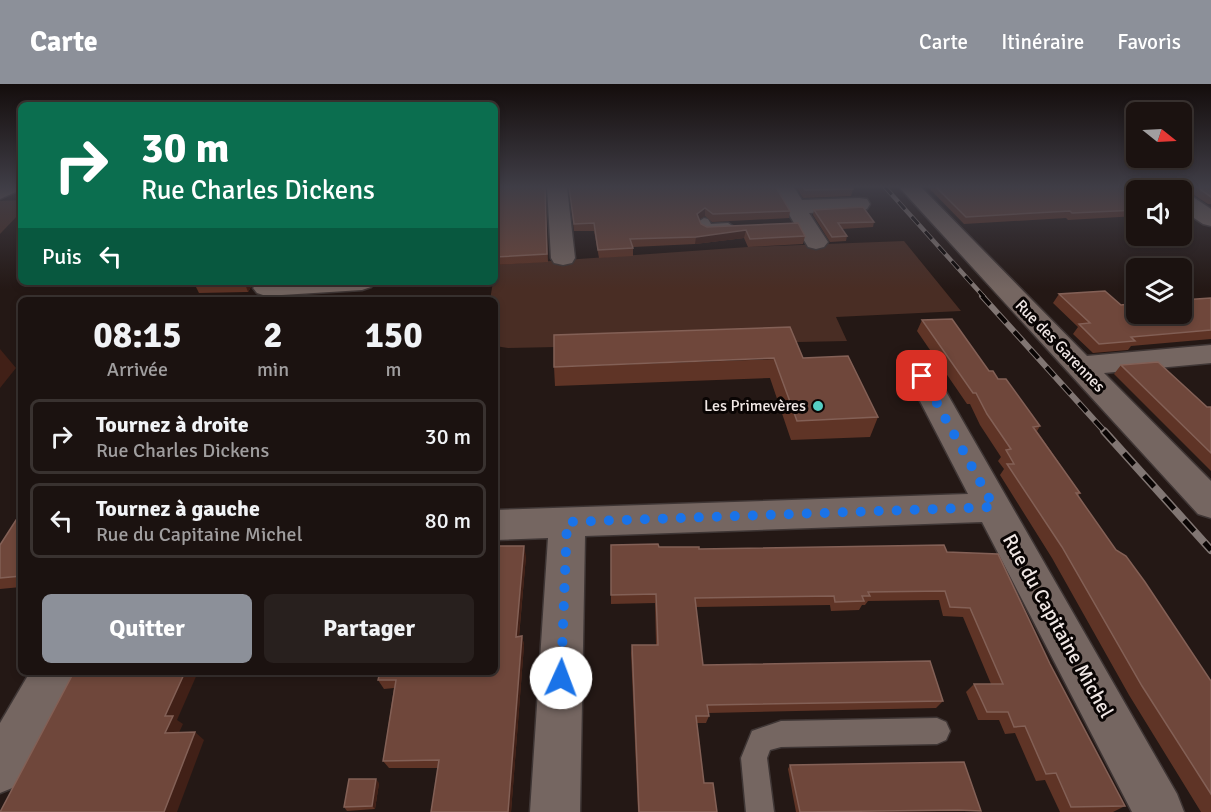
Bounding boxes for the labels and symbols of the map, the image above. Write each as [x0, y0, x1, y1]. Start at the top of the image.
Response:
north arrow [1126, 102, 1192, 168]
street label: Rue des Garennes [1011, 296, 1109, 396]
pin [896, 350, 947, 401]
place label: Les Primevères [704, 396, 806, 416]
marker: Les Primevères [811, 399, 825, 413]
street label: Rue du Capitaine Michel [997, 530, 1119, 722]
position arrow [529, 646, 593, 710]

